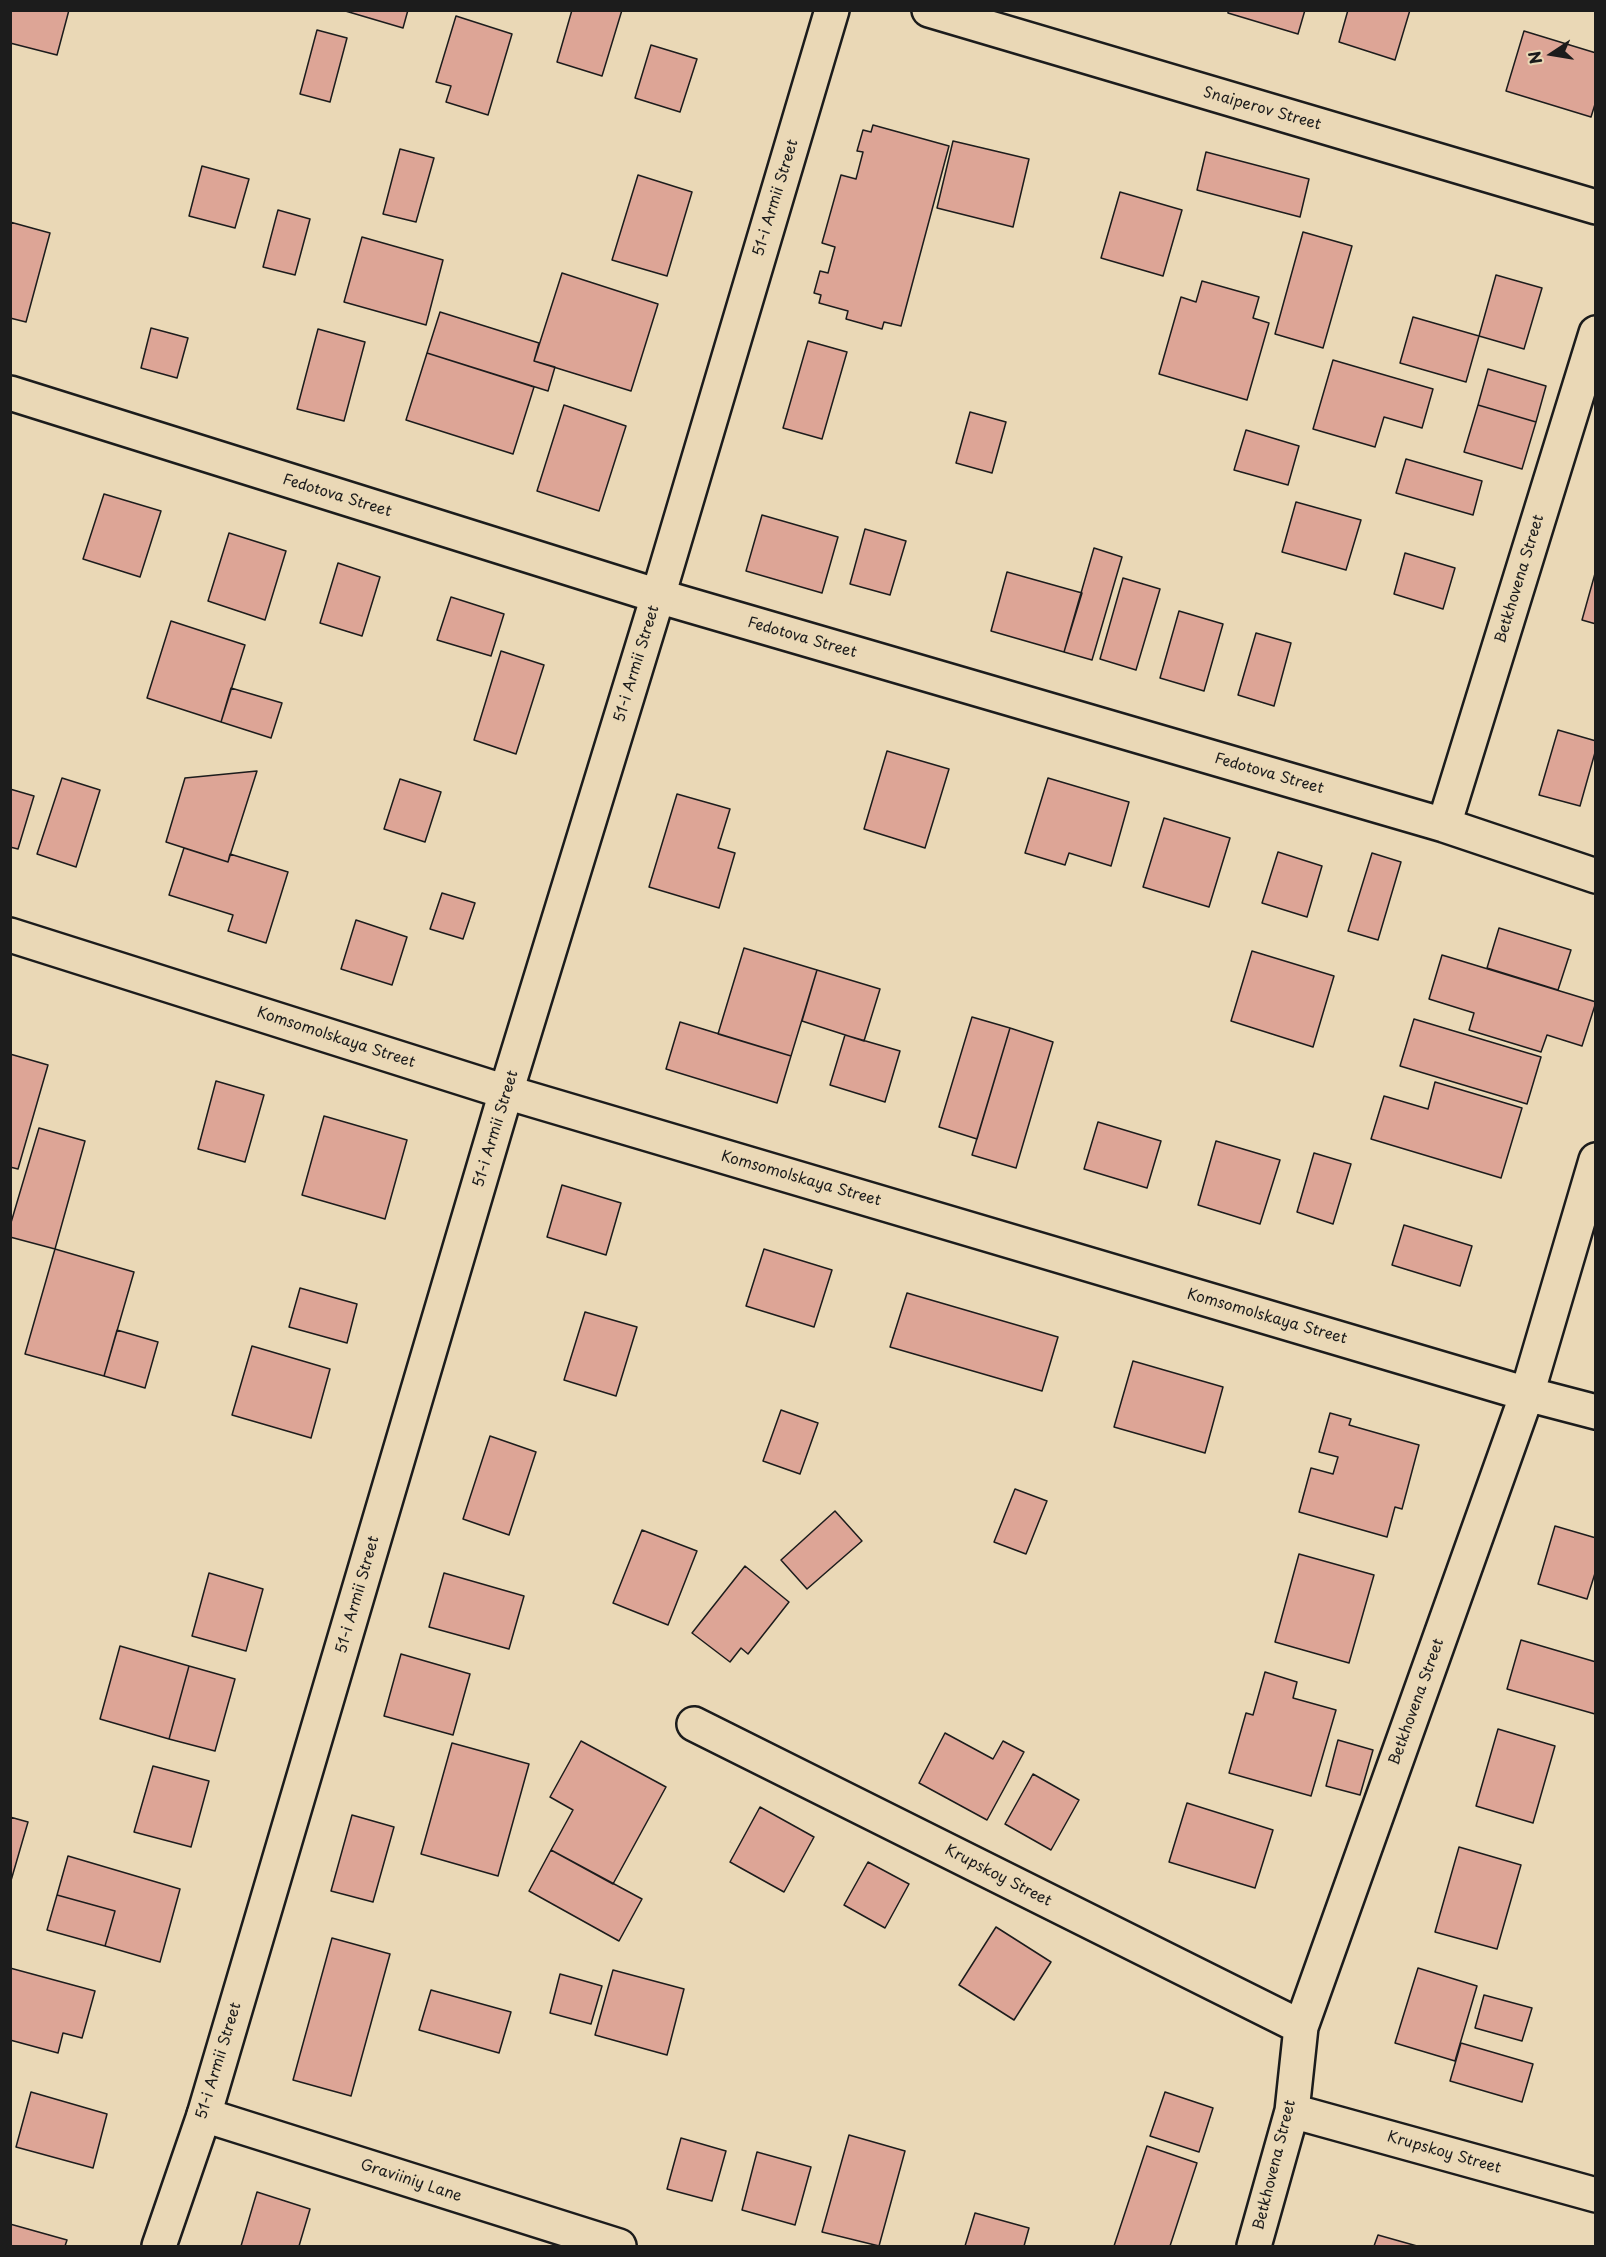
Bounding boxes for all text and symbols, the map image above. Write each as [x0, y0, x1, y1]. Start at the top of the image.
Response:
north arrow [1522, 24, 1582, 84]
text: N [1521, 49, 1547, 66]
street label: Snaiperov Street [1201, 84, 1323, 134]
street label: 51-i Armii Street [750, 137, 802, 259]
street label: Fedotova Street [280, 471, 394, 521]
street label: Betkhovena Street [1492, 513, 1548, 645]
street label: 51-i Armii Street [611, 603, 663, 725]
street label: Fedotova Street [745, 614, 859, 662]
street label: Fedotova Street [1212, 750, 1326, 798]
street label: Komsomolskaya Street [255, 1004, 417, 1072]
street label: 51-i Armii Street [470, 1068, 522, 1190]
street label: Komsomolskaya Street [719, 1148, 883, 1210]
street label: Komsomolskaya Street [1185, 1286, 1349, 1348]
street label: 51-i Armii Street [333, 1534, 383, 1656]
street label: Betkhovena Street [1386, 1636, 1448, 1768]
street label: Krupskoy Street [941, 1841, 1055, 1911]
street label: 51-i Armii Street [193, 2000, 245, 2122]
street label: Betkhovena Street [1250, 2098, 1300, 2232]
street label: Krupskoy Street [1385, 2128, 1503, 2178]
street label: Graviiniy Lane [358, 2156, 464, 2206]

